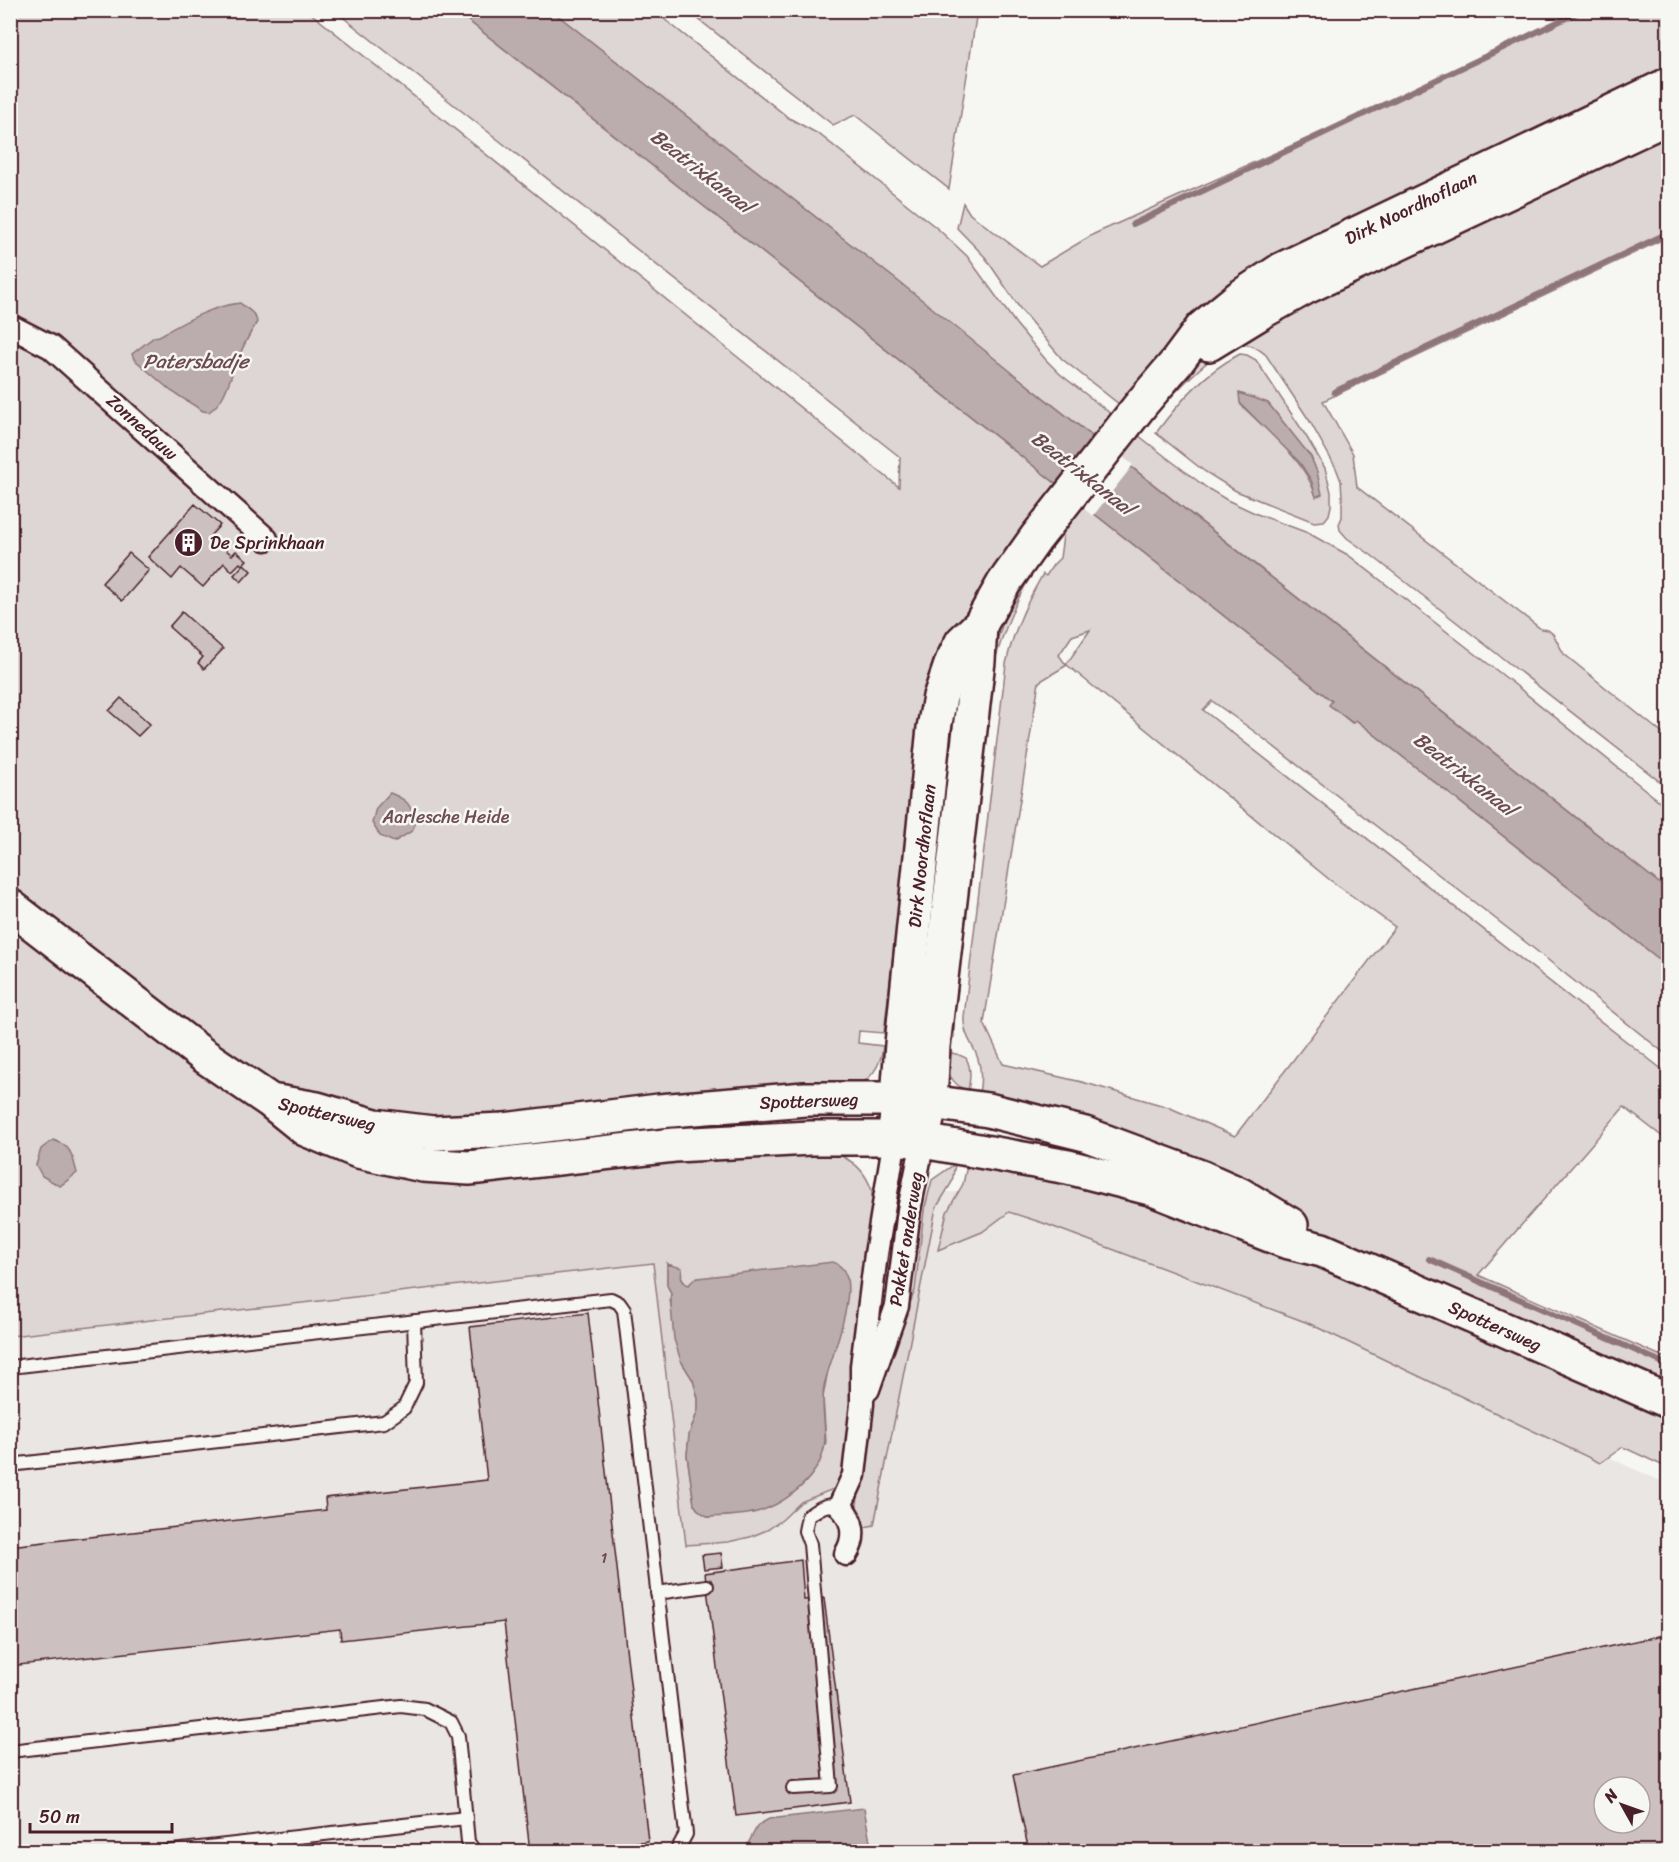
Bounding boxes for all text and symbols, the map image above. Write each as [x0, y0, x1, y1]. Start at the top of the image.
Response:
water label: Beatrixkanaal [643, 120, 764, 226]
street label: Dirk Noordhoflaan [1339, 162, 1483, 254]
water label: Patersbadje [143, 344, 250, 379]
street label: Zonnedauw [99, 386, 186, 469]
water label: Beatrixkanaal [1024, 422, 1145, 528]
building icon: De Sprinkhaan [173, 527, 205, 559]
place label: De Sprinkhaan [210, 527, 325, 559]
water label: Beatrixkanaal [1406, 723, 1527, 829]
street label: Dirk Noordhoflaan [899, 782, 945, 929]
park label: Aarlesche Heide [382, 801, 510, 833]
street label: Spottersweg [759, 1083, 859, 1119]
street label: Spottersweg [275, 1087, 379, 1141]
street label: Pakket onderweg [880, 1169, 932, 1309]
street label: Spottersweg [1443, 1291, 1547, 1361]
house number: 1 [601, 1545, 607, 1571]
north arrow [1592, 1775, 1652, 1835]
text: N [1596, 1781, 1626, 1810]
scale bar [30, 1796, 172, 1834]
text: 50 m [39, 1801, 80, 1833]

